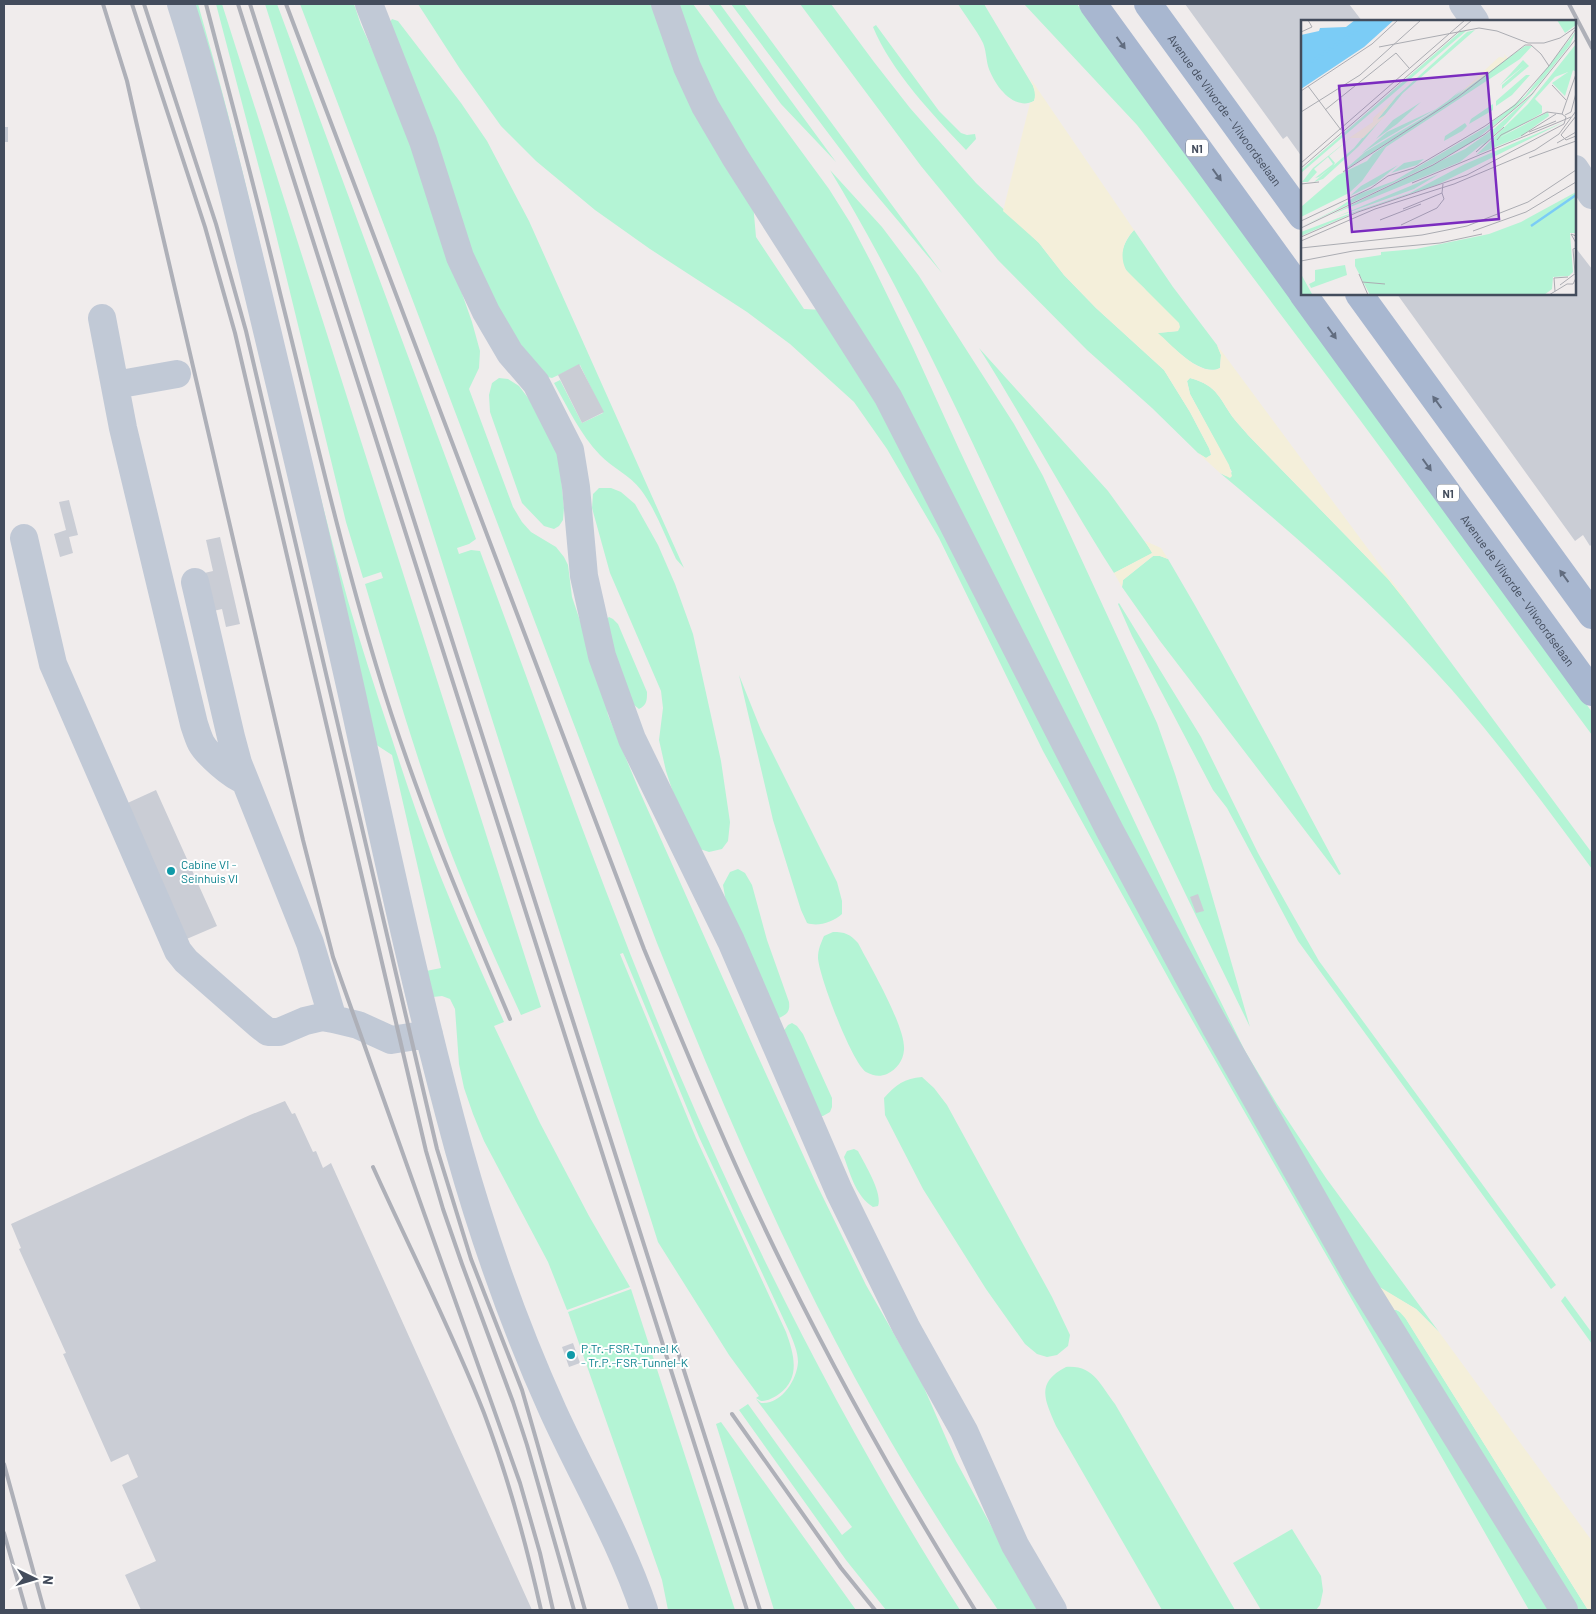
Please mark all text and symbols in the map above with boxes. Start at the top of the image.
inset map [1301,20,1576,295]
street label: Avenue de Vilvorde - Vilvoordselaan [1165,32,1285,188]
one-way arrow [1116,36,1126,50]
road number: N1 [1186,140,1208,156]
one-way arrow [1212,168,1222,182]
one-way arrow [1327,326,1337,340]
one-way arrow [1432,395,1442,409]
one-way arrow [1422,458,1432,472]
road number: N1 [1437,484,1459,502]
street label: Avenue de Vilvorde - Vilvoordselaan [1458,512,1578,669]
one-way arrow [1558,570,1569,583]
place label: Cabine VI - Seinhuis VI [181,857,238,885]
marker: Cabine VI - Seinhuis VI [165,865,177,877]
place label: P.Tr.-FSR-Tunnel K - Tr.P.-FSR-Tunnel-K [581,1341,689,1369]
marker: P.Tr.-FSR-Tunnel K - Tr.P.-FSR-Tunnel-K [565,1349,577,1361]
north arrow [10,1554,60,1604]
text: N [40,1575,57,1586]

